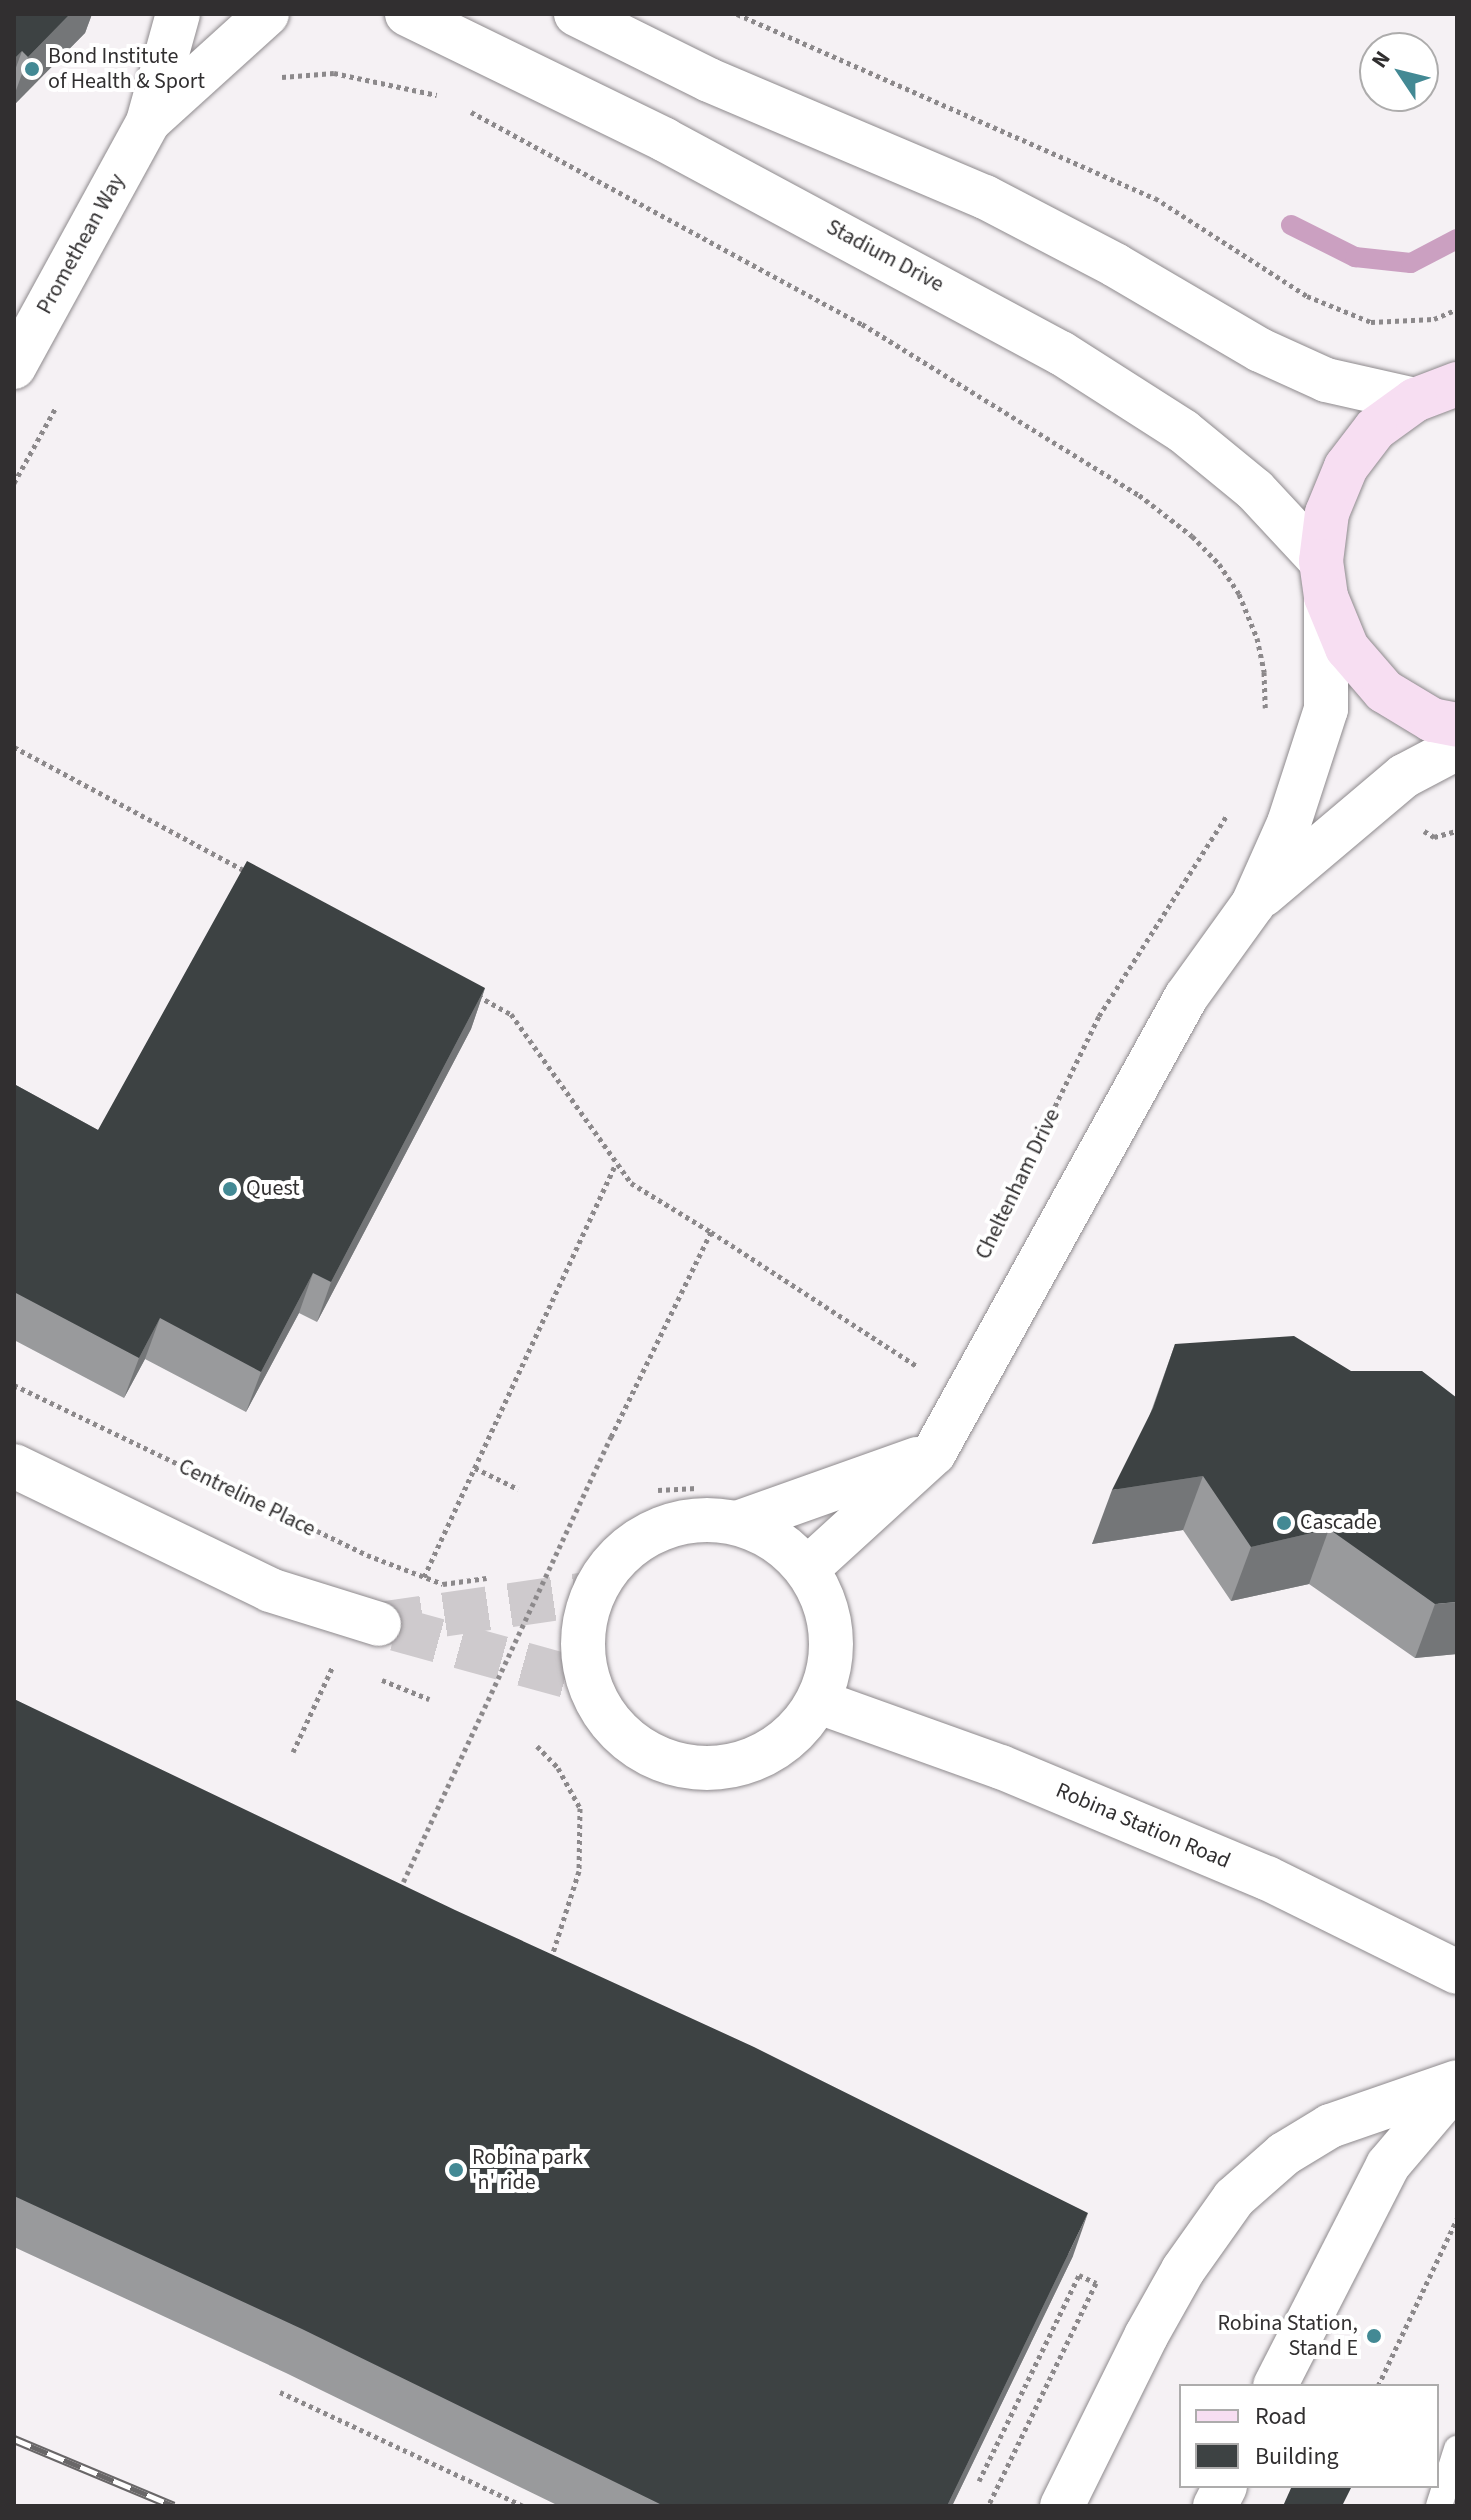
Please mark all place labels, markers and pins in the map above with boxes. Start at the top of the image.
place label: Bond Institute of Health & Sport [48,43,205,94]
marker: Bond Institute of Health & Sport [23,60,41,78]
place label: Quest [246,1176,300,1202]
marker: Quest [221,1180,239,1198]
place label: Cascade [1300,1510,1377,1536]
marker: Cascade [1275,1514,1293,1532]
place label: Robina park 'n' ride [472,2144,583,2196]
marker: Robina park 'n' ride [447,2161,465,2179]
place label: Robina Station, Stand E [1217,2310,1358,2362]
marker: Robina Station, Stand E [1365,2327,1383,2345]

